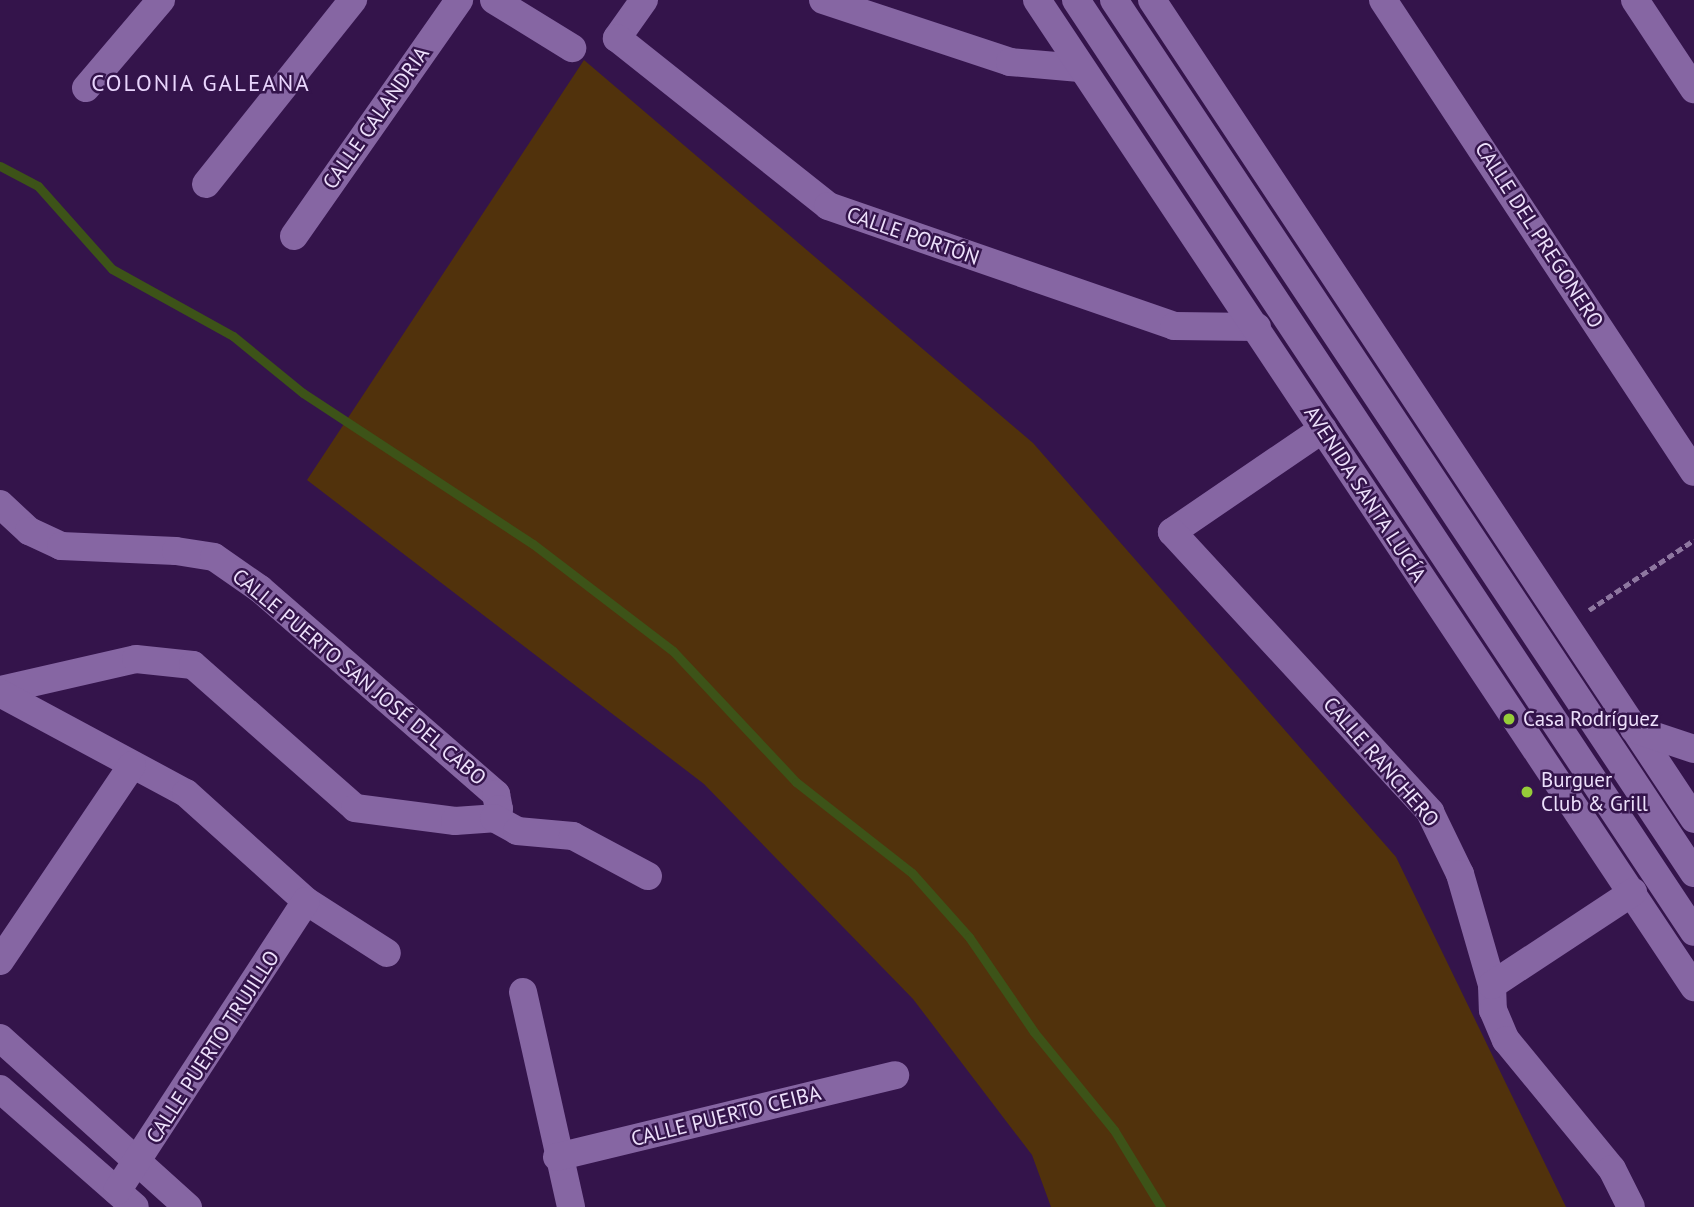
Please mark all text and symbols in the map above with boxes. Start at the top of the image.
street label: CALLE CALANDRIA [318,42,434,194]
district label: COLONIA GALEANA [93,69,309,97]
street label: CALLE DEL PREGONERO [1469,137,1609,333]
street label: CALLE PORTÓN [843,202,983,270]
street label: AVENIDA SANTA LUCÍA [1298,401,1432,587]
street label: CALLE PUERTO SAN JOSÉ DEL CABO [227,563,491,791]
street label: CALLE RANCHERO [1318,692,1444,832]
place label: Casa Rodríguez [1523,706,1659,732]
marker: Casa Rodríguez [1501,711,1517,727]
place label: Burguer Club & Grill [1541,767,1648,817]
marker: Burguer Club & Grill [1519,784,1535,800]
street label: CALLE PUERTO TRUJILLO [141,946,285,1148]
street label: CALLE PUERTO CEIBA [628,1080,824,1152]

